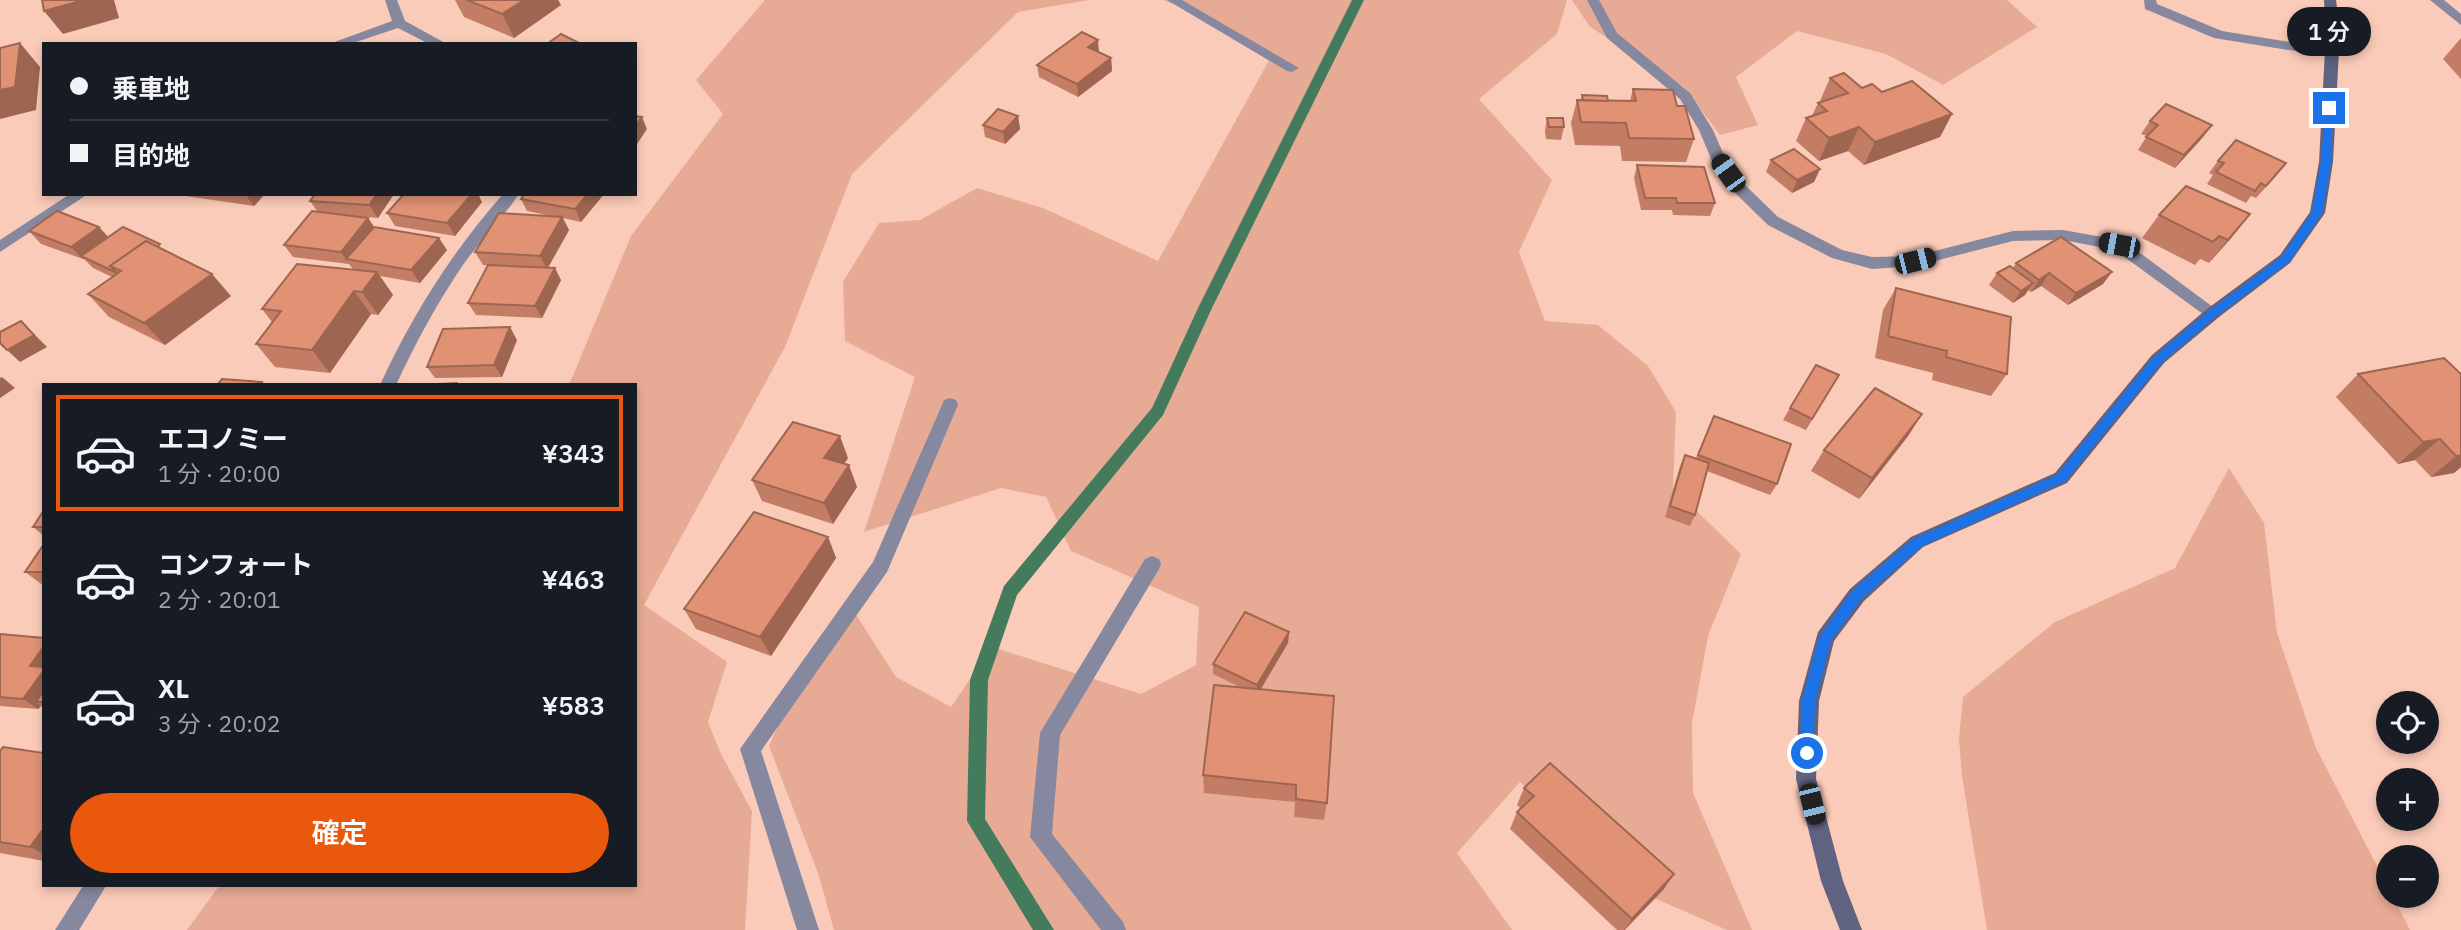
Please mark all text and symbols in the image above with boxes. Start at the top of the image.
callout: 1 分 [2287,7,2371,56]
text: 1 分 [2308,16,2350,46]
text: 乗車地 [112,71,190,105]
route end [2313,92,2345,124]
text: 目的地 [112,138,190,172]
car [1708,150,1749,196]
car [2097,231,2142,259]
car [1893,246,1938,276]
text: エコノミー [158,421,288,455]
icon: car [74,422,137,485]
text: ¥343 [542,436,605,470]
text: 1 分 · 20:00 [158,458,281,488]
text: コンフォート [158,547,313,581]
icon: car [74,548,137,611]
text: ¥463 [542,562,605,596]
text: 2 分 · 20:01 [158,584,281,614]
text: XL [158,671,189,705]
icon: car [74,674,137,737]
text: ¥583 [542,688,605,722]
map controls [2376,691,2439,908]
button: locate [2376,691,2439,754]
text: 3 分 · 20:02 [158,708,281,738]
route start [1791,737,1823,769]
button: + [2376,768,2439,831]
car [1797,781,1828,827]
button: 確定 [70,793,609,873]
button: − [2376,845,2439,908]

